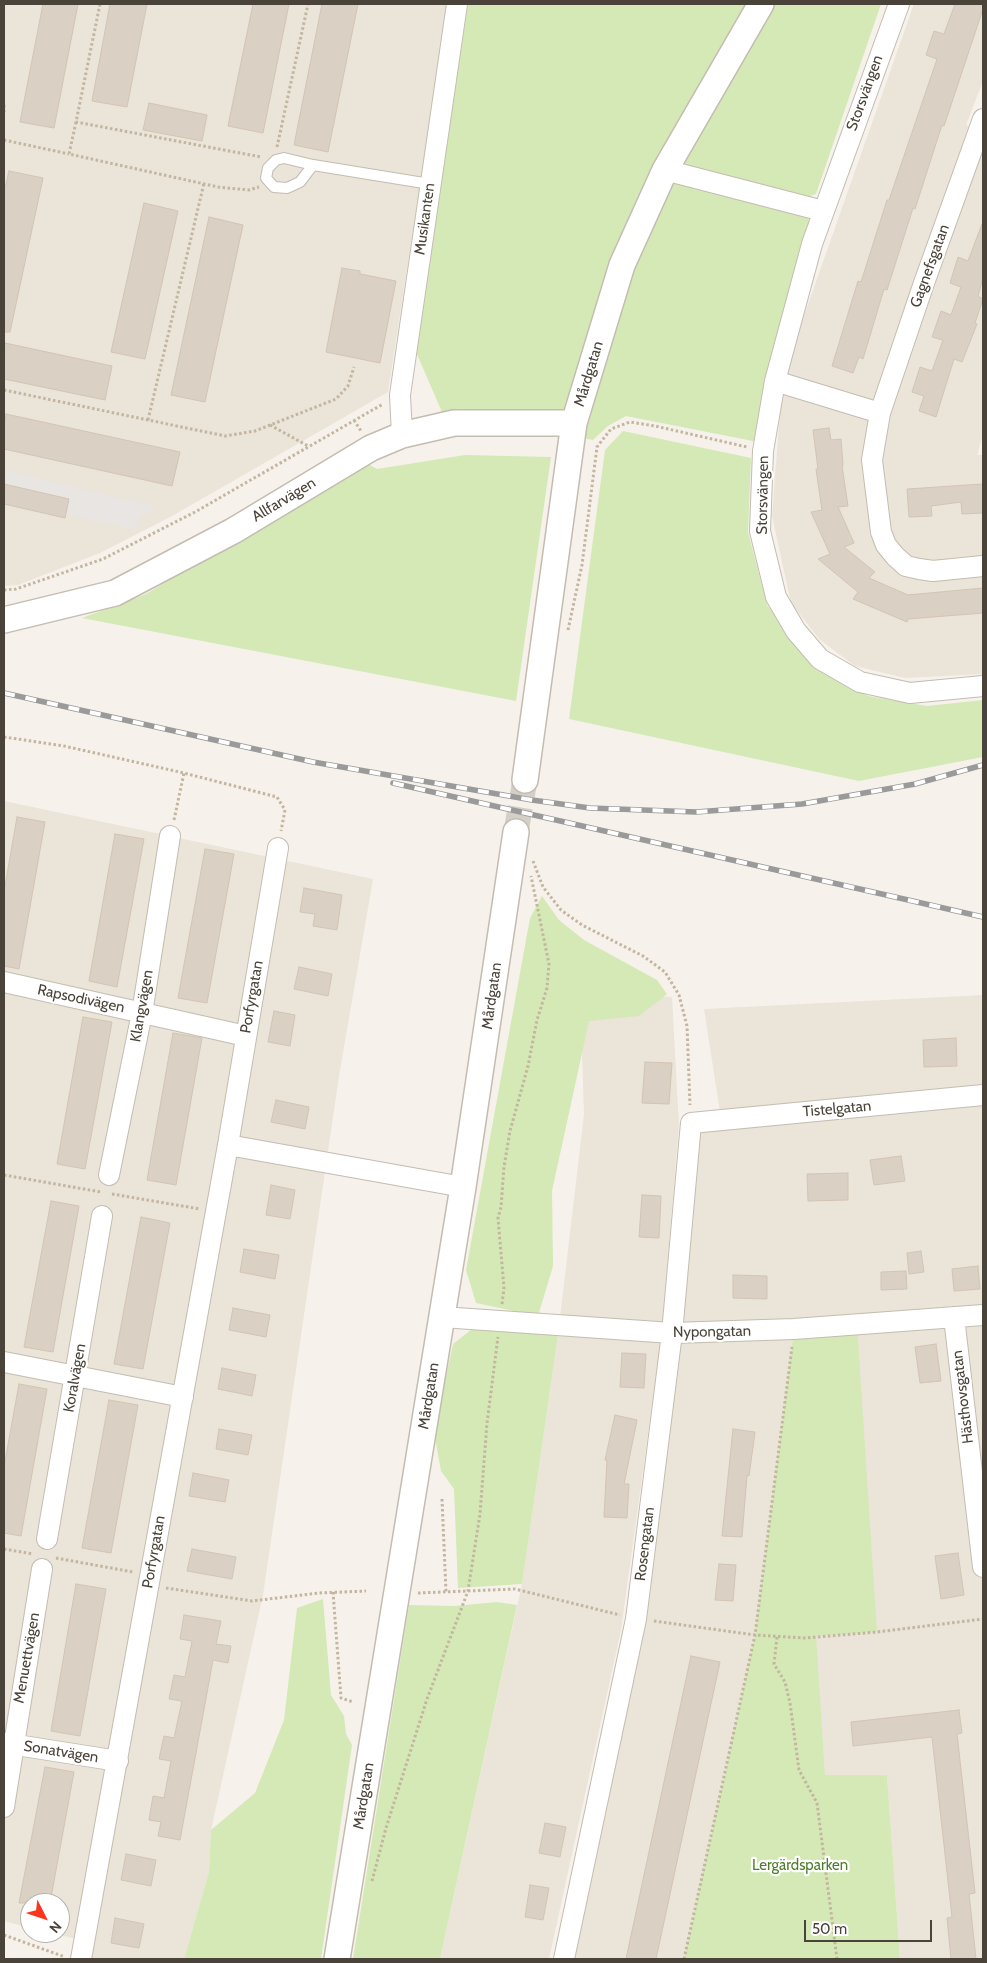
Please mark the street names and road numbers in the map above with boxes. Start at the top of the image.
street label: Storsvängen [843,53,887,133]
street label: Musikanten [411,182,439,256]
street label: Gagnefsgatan [907,222,953,310]
street label: Mårdgatan [571,339,607,409]
street label: Storsvängen [753,455,773,535]
street label: Allfarvägen [249,474,319,526]
street label: Porfyrgatan [237,959,267,1035]
street label: Mårdgatan [478,961,506,1031]
street label: Klangvägen [127,968,157,1044]
street label: Rapsodivägen [36,981,126,1017]
street label: Tistelgatan [802,1097,872,1121]
street label: Nypongatan [673,1322,751,1342]
street label: Koralvägen [60,1342,90,1414]
street label: Hästhovsgatan [948,1349,978,1445]
street label: Mårdgatan [415,1361,443,1431]
street label: Rosengatan [632,1506,658,1582]
street label: Porfyrgatan [139,1514,169,1590]
street label: Menuettvägen [10,1611,44,1705]
street label: Sonatvägen [22,1737,100,1767]
street label: Mårdgatan [350,1761,378,1831]

